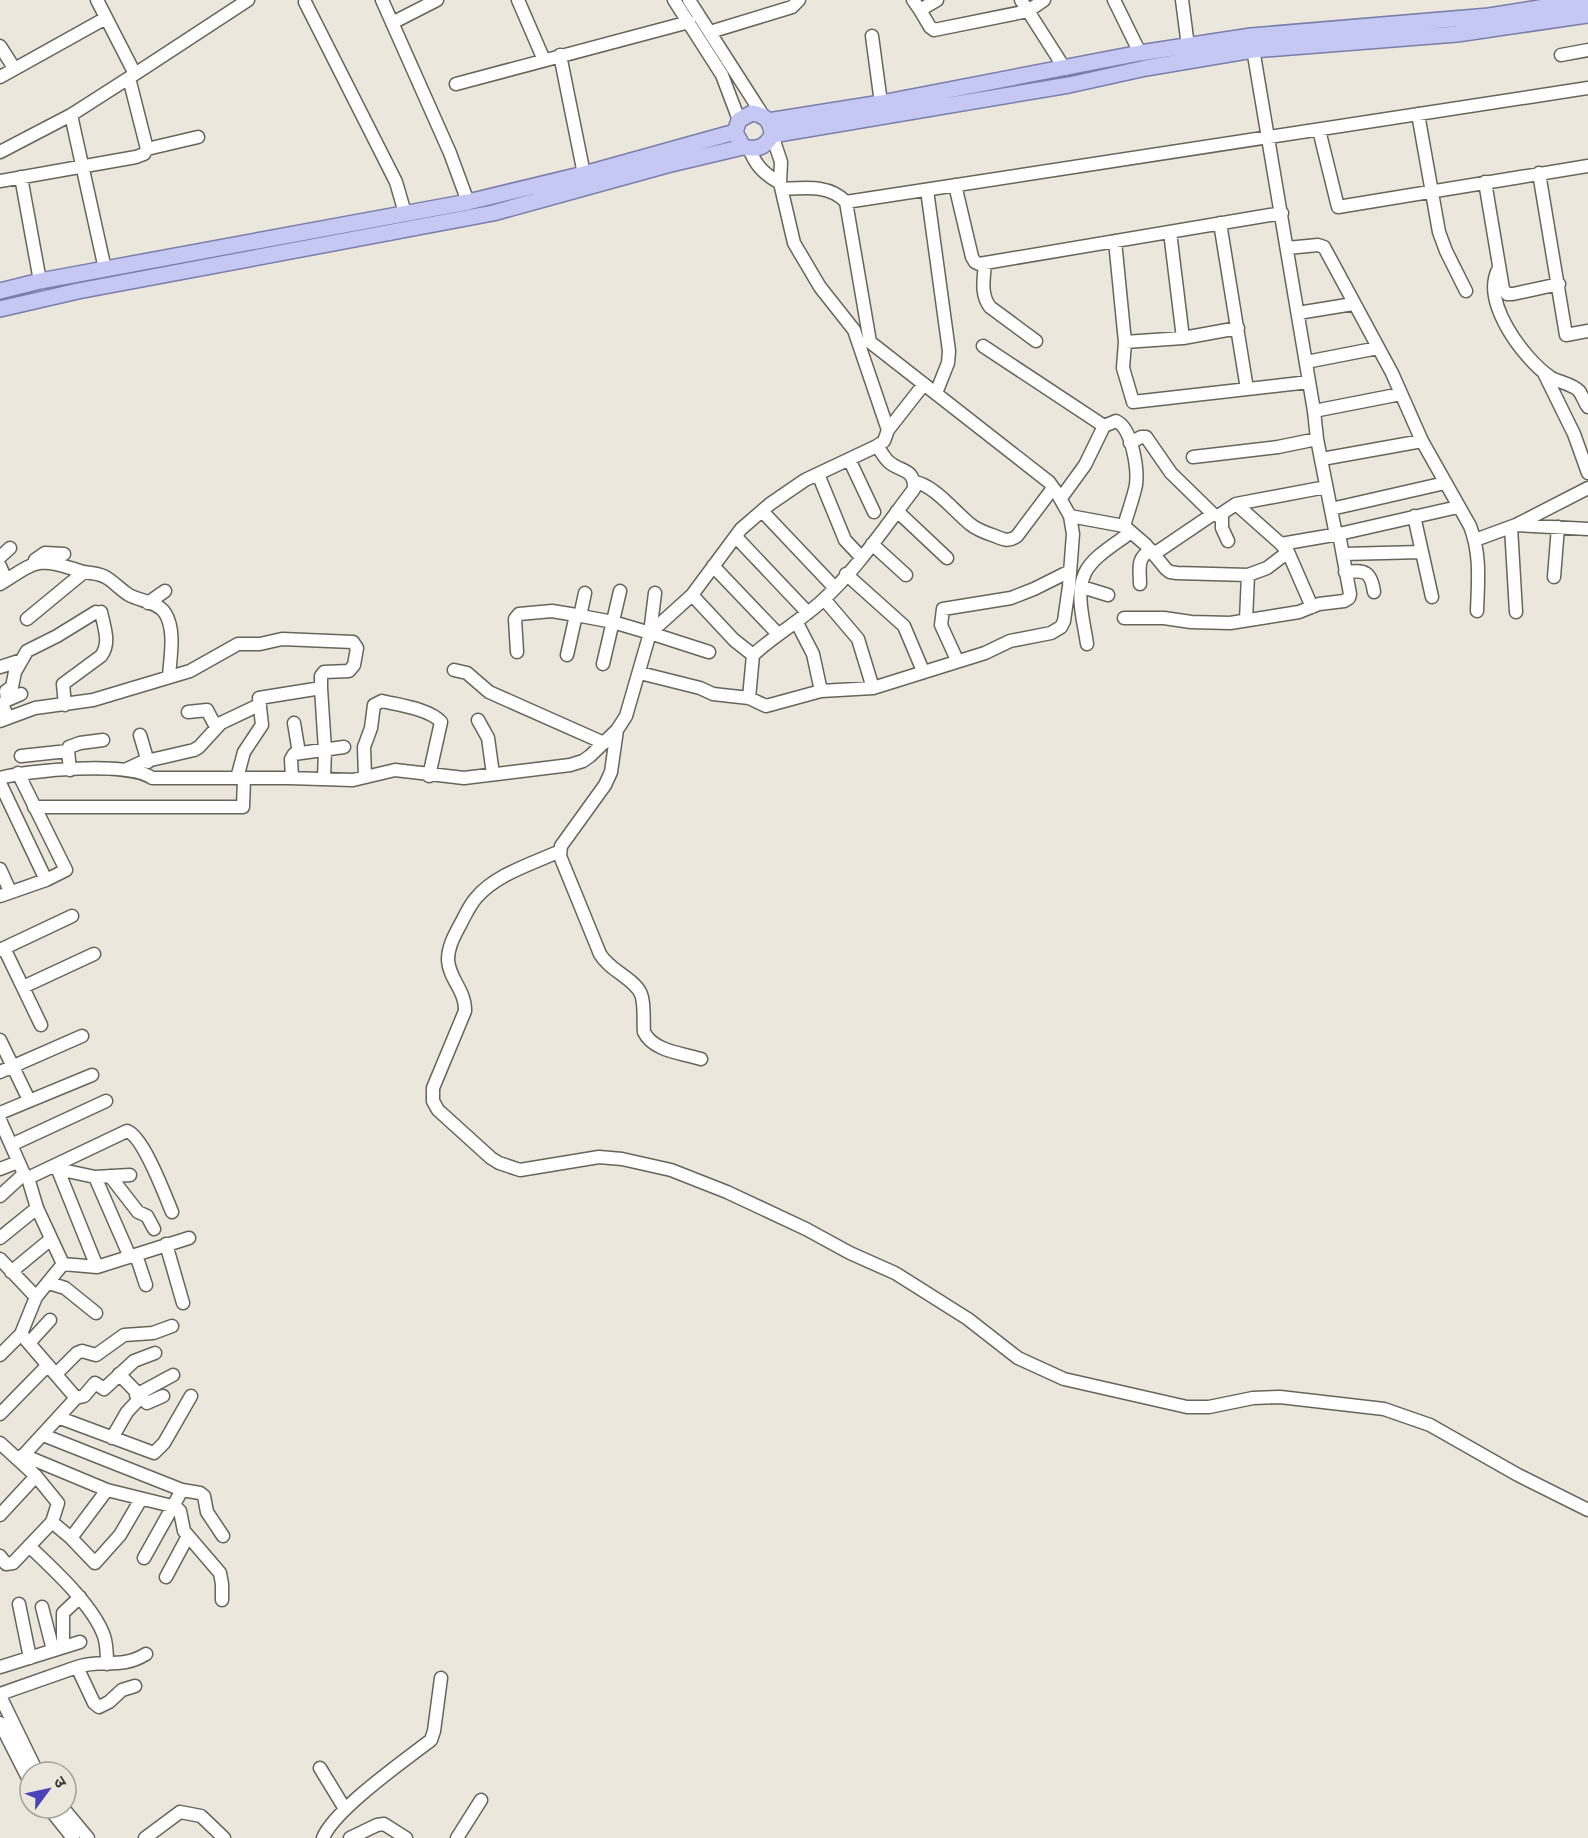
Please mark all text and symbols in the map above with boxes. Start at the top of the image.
north arrow [18,1760,78,1820]
text: उ [49,1772,73,1792]

